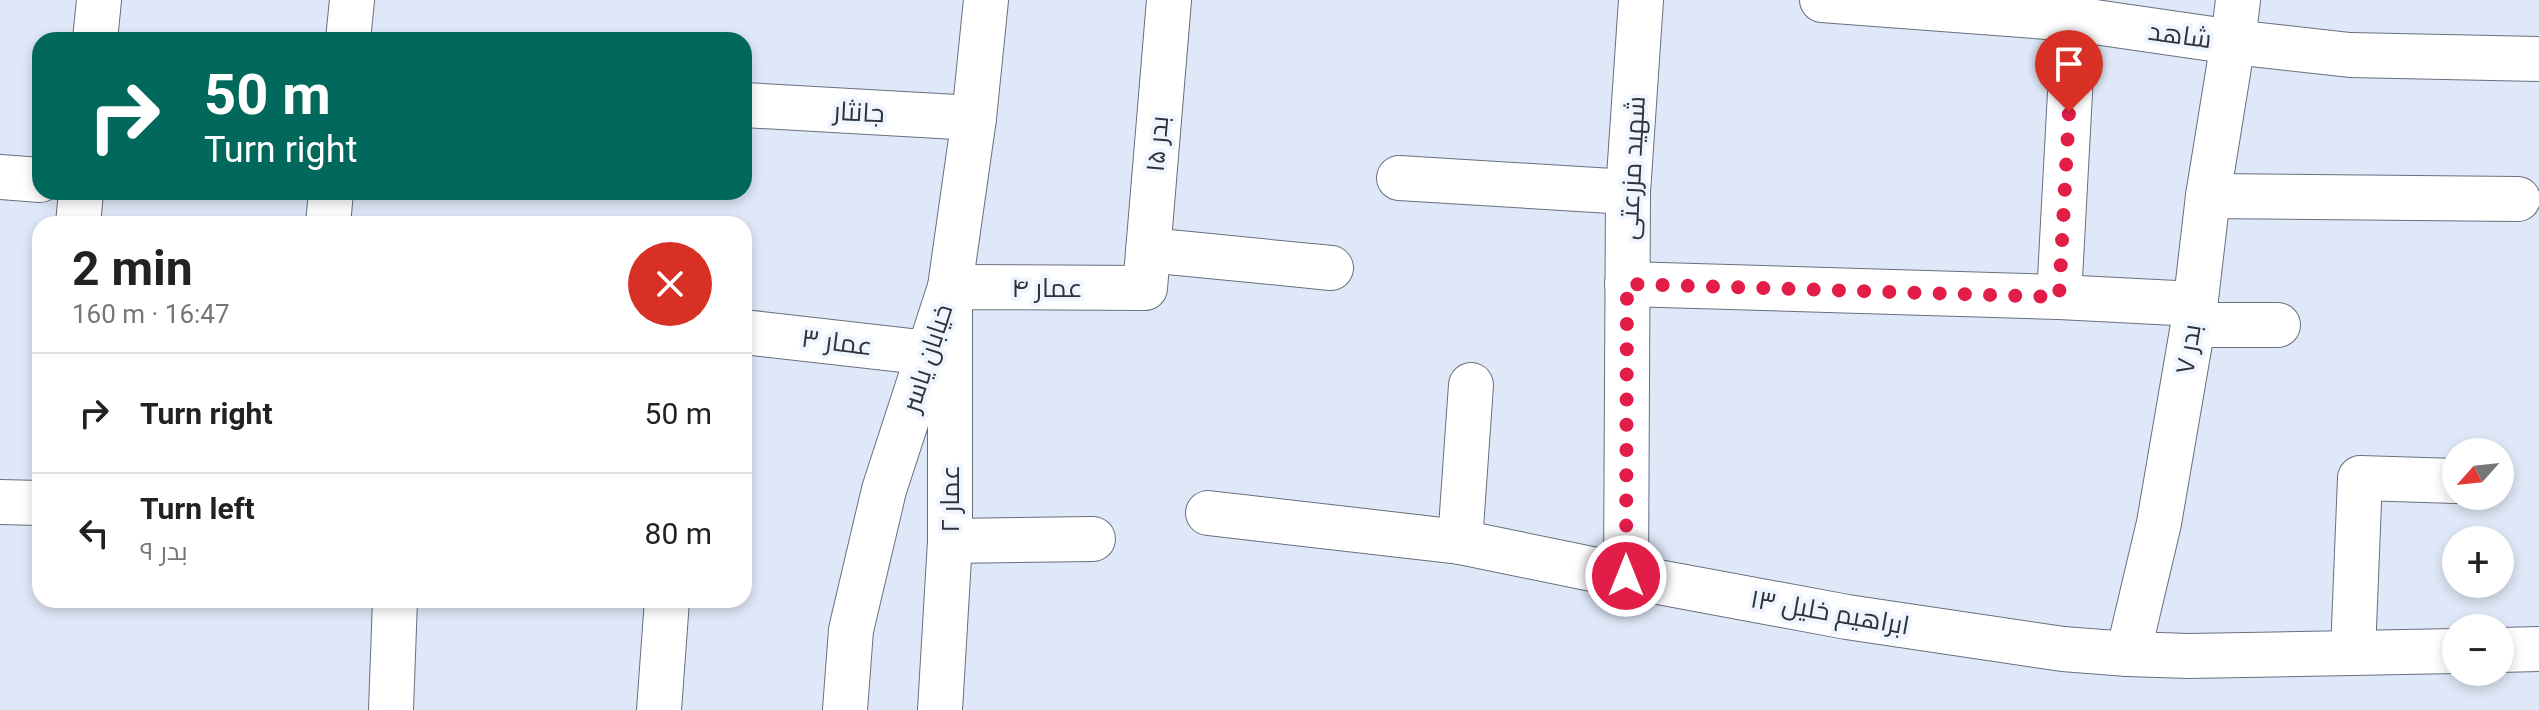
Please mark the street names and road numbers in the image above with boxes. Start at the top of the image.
street label: شاهد [2146,16,2214,54]
street label: شهید مزرعتی [1613,95,1652,241]
street label: جانثار [831,96,885,128]
street label: بدر ۱۵ [1140,115,1174,173]
street label: عمار ۴ [1011,273,1083,303]
street label: خیابان یاسر [895,300,959,418]
street label: بدر ۷ [2169,322,2207,376]
street label: عمار ۳ [800,323,874,361]
street label: عمار ۲ [935,465,965,533]
street label: ابراهیم خلیل ۱۳ [1748,583,1912,644]

